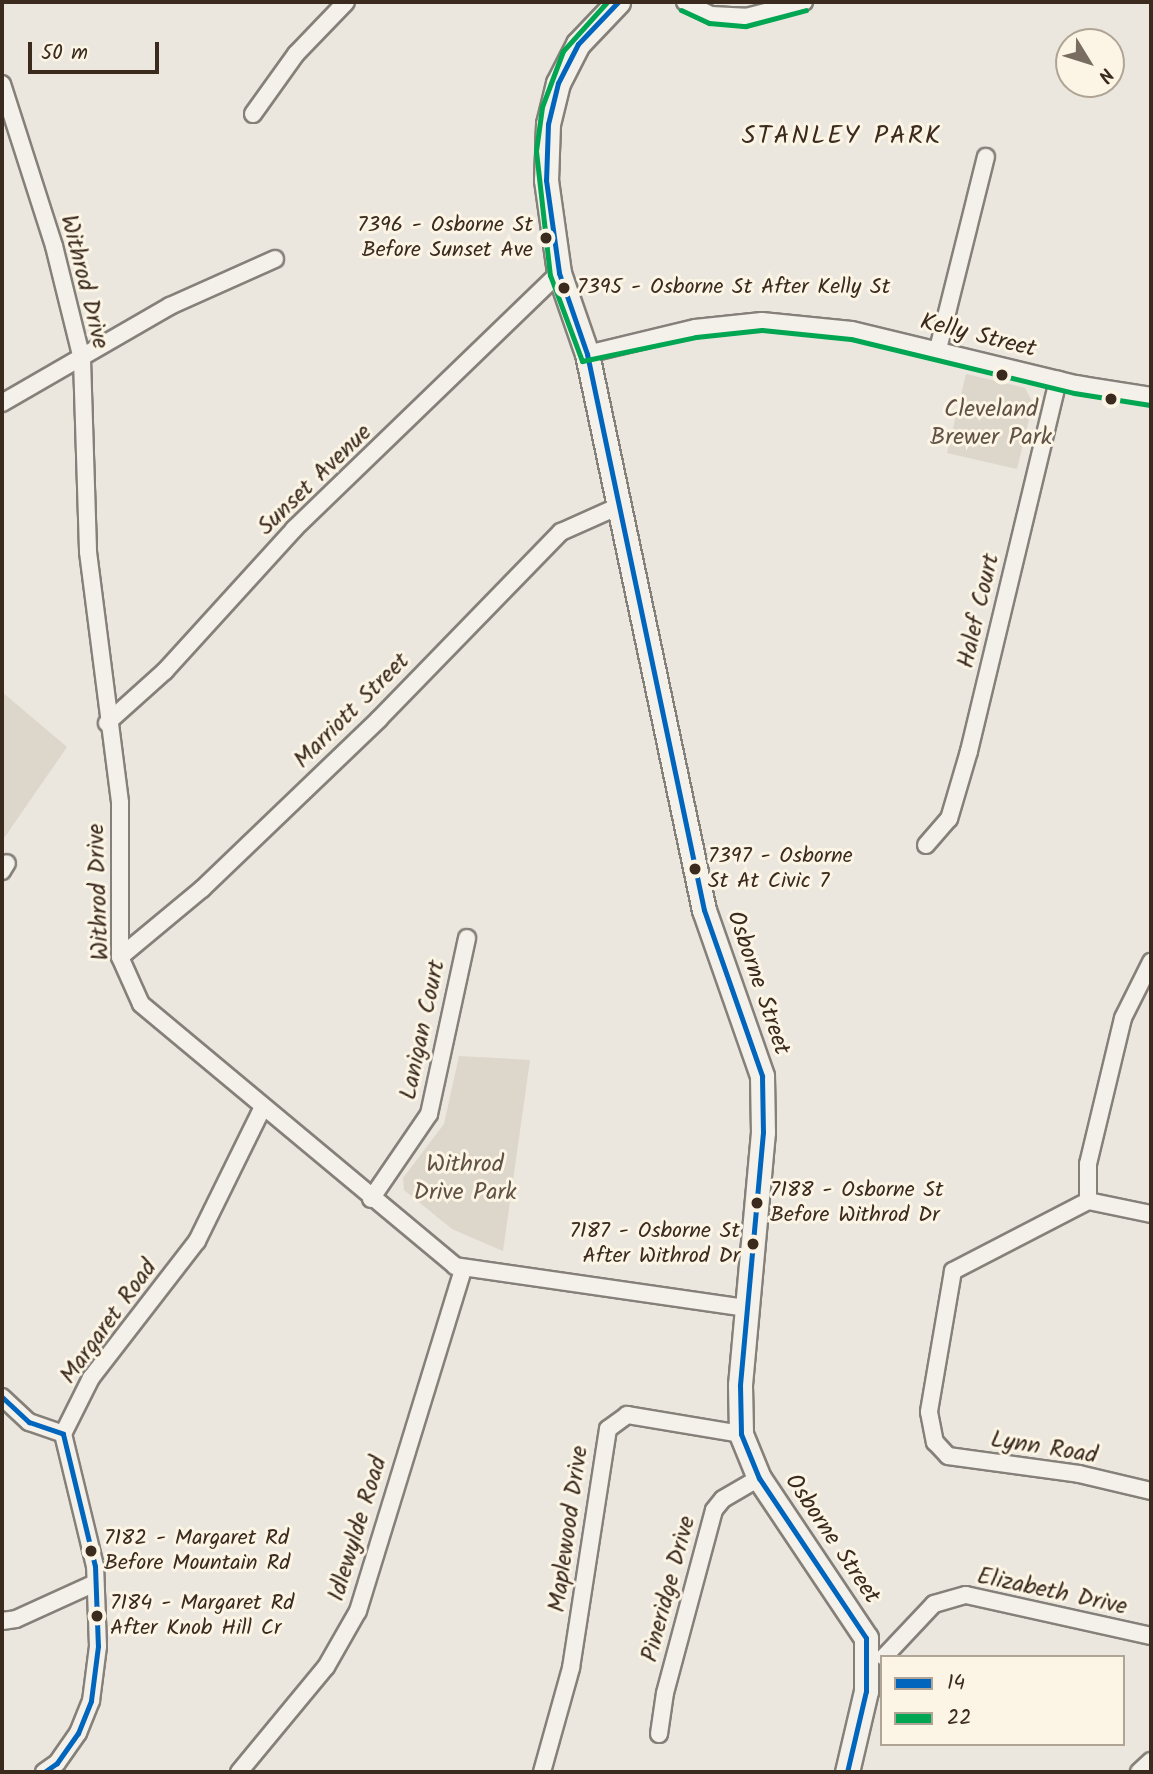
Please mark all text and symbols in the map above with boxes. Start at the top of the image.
scale bar [32,28,163,72]
north arrow [1055,28,1125,98]
text: 50 m [41,37,88,70]
text: N [1089,61,1120,89]
district label: STANLEY PARK [743,121,941,153]
street label: Withrod Drive [53,212,115,352]
place label: 7396 - Osborne St Before Sunset Ave [357,212,533,264]
marker: 7396 - Osborne St Before Sunset Ave [539,231,553,245]
place label: 7395 - Osborne St After Kelly St [577,275,890,301]
marker: 7395 - Osborne St After Kelly St [557,281,571,295]
street label: Kelly Street [917,308,1039,364]
unlabelled marker [995,368,1009,382]
unlabelled marker [1104,392,1118,406]
park label: Cleveland Brewer Park [930,396,1052,452]
street label: Sunset Avenue [252,418,378,542]
street label: Halef Court [952,551,1006,671]
street label: Marriott Street [288,647,416,775]
street label: Withrod Drive [82,823,116,961]
place label: 7397 - Osborne St At Civic 7 [708,843,853,894]
marker: 7397 - Osborne St At Civic 7 [688,862,702,876]
street label: Osborne Street [720,907,796,1059]
street label: Lanigan Court [394,958,452,1102]
park label: Withrod Drive Park [413,1151,517,1207]
place label: 7188 - Osborne St Before Withrod Dr [770,1177,944,1228]
marker: 7188 - Osborne St Before Withrod Dr [750,1196,764,1210]
place label: 7187 - Osborne St After Withrod Dr [570,1218,740,1270]
marker: 7187 - Osborne St After Withrod Dr [746,1237,760,1251]
street label: Margaret Road [54,1254,164,1390]
street label: Lynn Road [989,1425,1099,1471]
street label: Maplewood Drive [543,1444,595,1614]
street label: Idlewylde Road [322,1453,394,1605]
street label: Osborne Street [778,1469,886,1609]
street label: Pineridge Drive [636,1513,702,1665]
place label: 7182 - Margaret Rd Before Mountain Rd [104,1525,290,1576]
marker: 7182 - Margaret Rd Before Mountain Rd [84,1544,98,1558]
street label: Elizabeth Drive [974,1562,1130,1622]
place label: 7184 - Margaret Rd After Knob Hill Cr [110,1590,294,1642]
marker: 7184 - Margaret Rd After Knob Hill Cr [90,1609,104,1623]
legend [880,1655,1125,1746]
text: 14 [947,1667,965,1700]
text: 22 [947,1702,971,1735]

